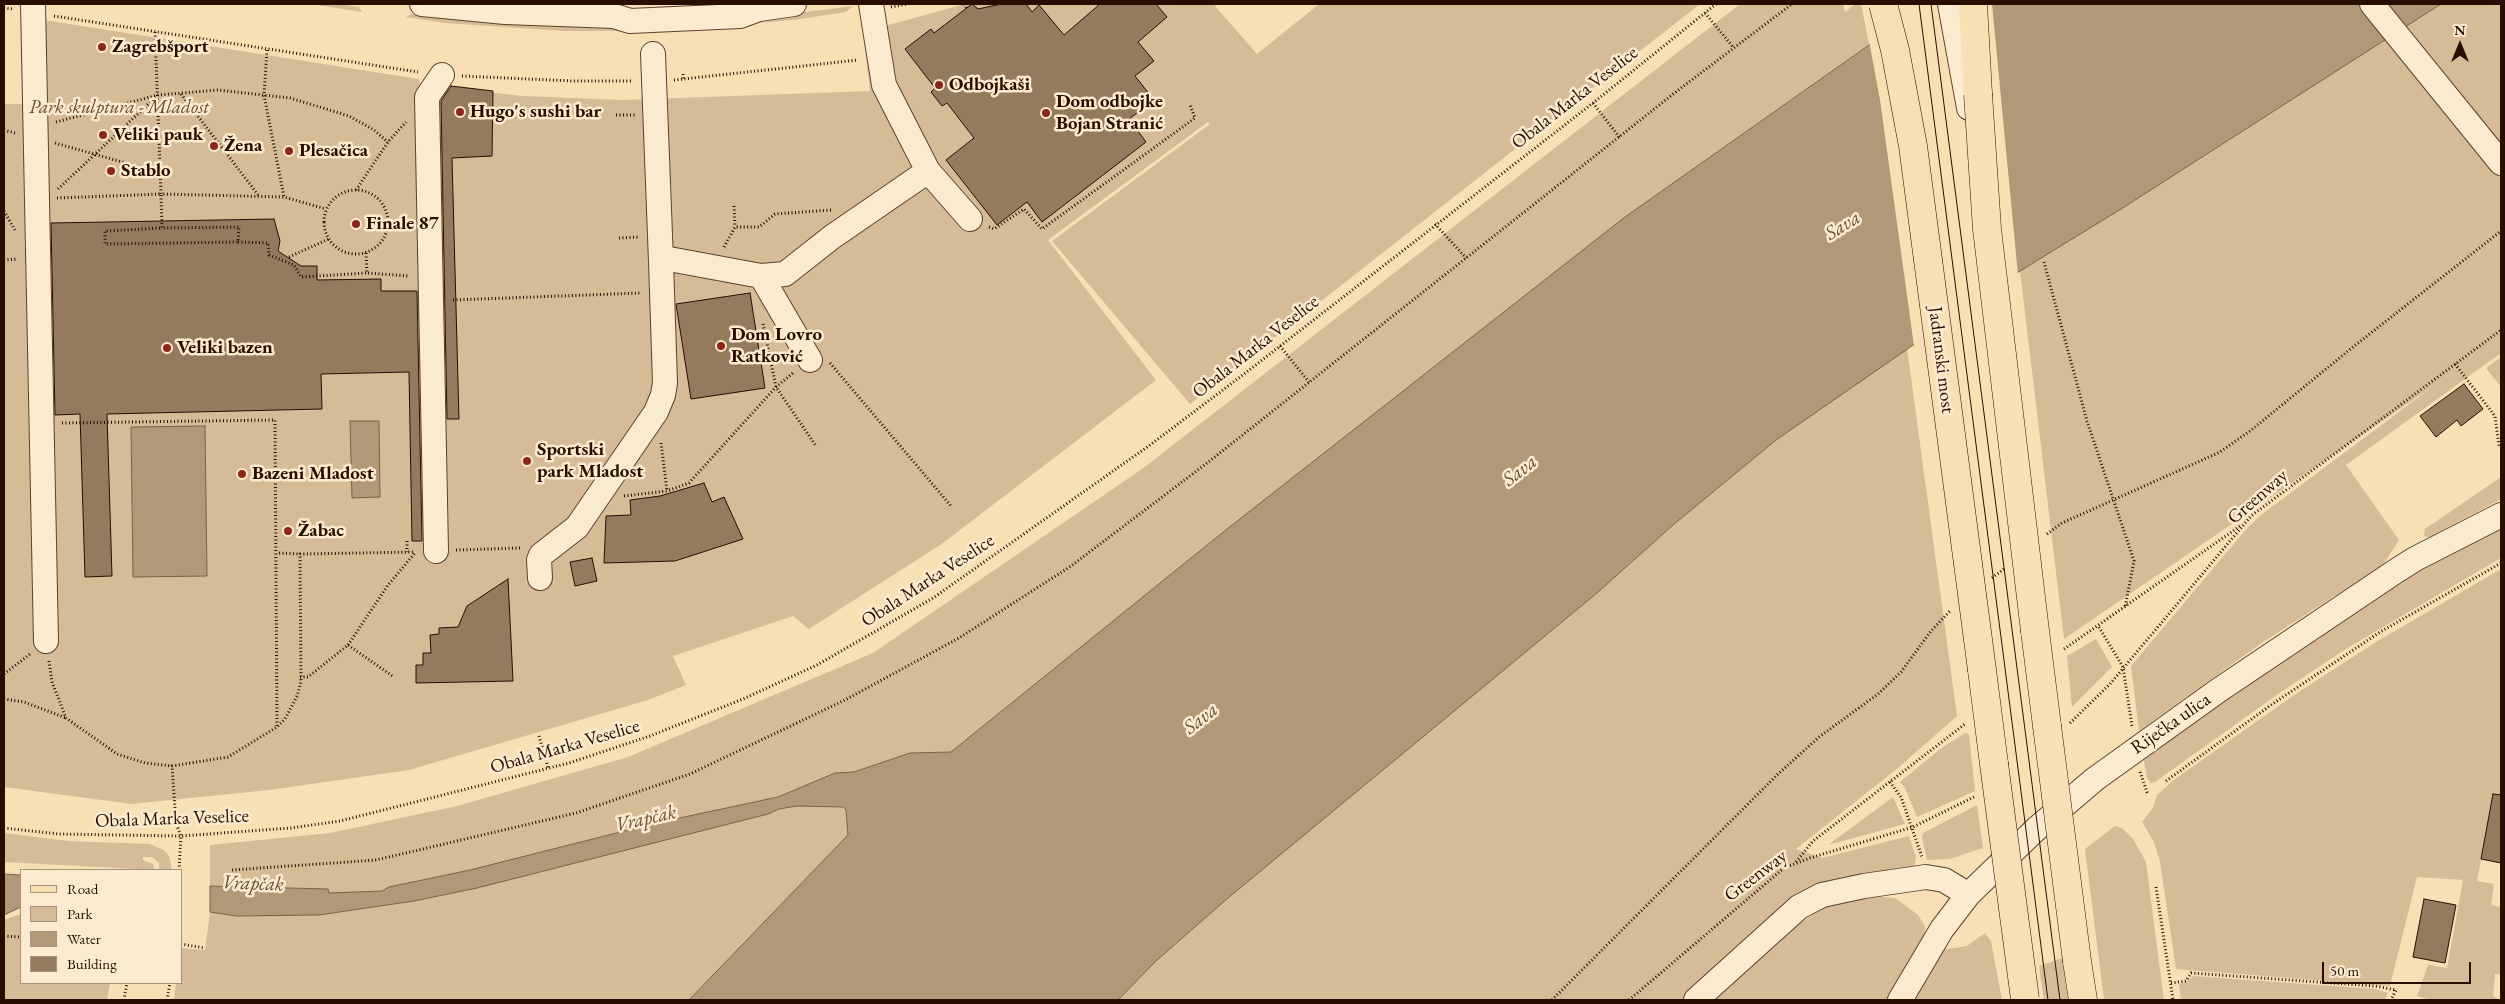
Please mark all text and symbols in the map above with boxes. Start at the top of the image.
north arrow [2435,20,2485,70]
text: N [2454,21,2466,39]
place label: Zagrebšport [112,36,209,58]
marker: Zagrebšport [96,41,108,53]
street label: Obala Marka Veselice [1507,42,1643,154]
place label: Odbojkaši [949,74,1030,96]
marker: Odbojkaši [933,79,945,91]
place label: Dom odbojke Bojan Stranić [1056,91,1163,135]
park label: Park skulptura - Mladost [29,97,209,119]
place label: Hugo's sushi bar [470,101,601,123]
marker: Hugo's sushi bar [454,106,466,118]
marker: Dom odbojke Bojan Stranić [1040,107,1052,119]
place label: Veliki pauk [113,124,203,146]
marker: Veliki pauk [97,129,109,141]
place label: Žena [224,135,262,157]
marker: Žena [208,140,220,152]
place label: Plesačica [299,140,368,162]
marker: Plesačica [283,145,295,157]
place label: Stablo [121,160,171,182]
marker: Stablo [105,165,117,177]
water label: Sava [1821,206,1865,246]
place label: Finale 87 [366,213,439,235]
marker: Finale 87 [350,218,362,230]
street label: Obala Marka Veselice [1188,291,1324,403]
street label: Jadranski most [1923,305,1959,415]
place label: Dom Lovro Ratković [731,324,822,368]
place label: Veliki bazen [177,337,273,359]
marker: Dom Lovro Ratković [715,340,727,352]
marker: Veliki bazen [161,342,173,354]
place label: Sportski park Mladost [537,439,643,483]
water label: Sava [1498,450,1542,492]
marker: Sportski park Mladost [521,455,533,467]
place label: Bazeni Mladost [252,463,374,485]
street label: Greenway [2223,465,2293,529]
marker: Bazeni Mladost [236,468,248,480]
place label: Žabac [298,520,344,542]
marker: Žabac [282,525,294,537]
street label: Obala Marka Veselice [857,529,999,633]
street label: Riječka ulica [2127,688,2215,760]
water label: Sava [1179,698,1223,740]
street label: Obala Marka Veselice [488,715,642,779]
water label: Vrapčak [613,800,679,838]
street label: Obala Marka Veselice [95,805,249,833]
street label: Greenway [1720,845,1792,907]
legend [20,869,182,984]
water label: Vrapčak [222,871,284,897]
text: Road [67,879,98,898]
text: Park [67,904,93,923]
text: Water [67,929,101,948]
scale bar [2325,952,2474,984]
text: Building [67,954,117,973]
text: 50 m [2330,961,2359,980]

